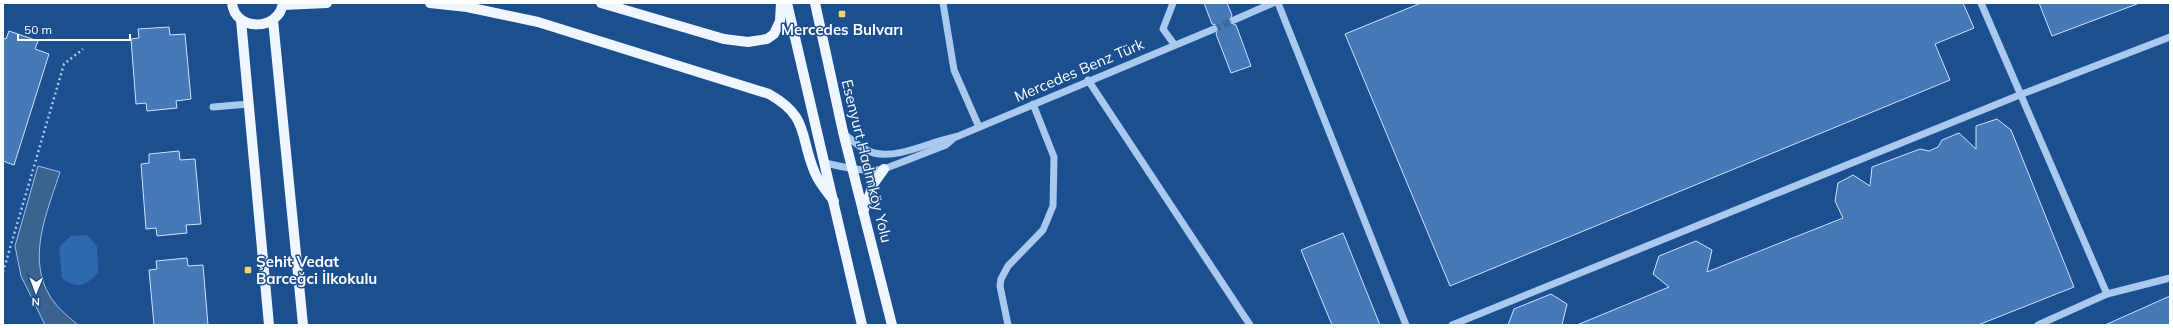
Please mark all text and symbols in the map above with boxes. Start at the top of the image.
marker: Mercedes Bulvarı [837,9,847,19]
scale bar [18,16,130,42]
place label: Mercedes Bulvarı [781,20,903,39]
text: 50 m [24,22,52,37]
street label: Mercedes Benz Türk [1011,34,1147,106]
street label: Esenyurt Hadımköy Yolu [838,77,896,245]
place label: Şehit Vedat Barceğci İlkokulu [256,252,377,288]
marker: Şehit Vedat Barceğci İlkokulu [243,265,253,275]
north arrow [16,272,56,312]
text: N [32,295,40,309]

